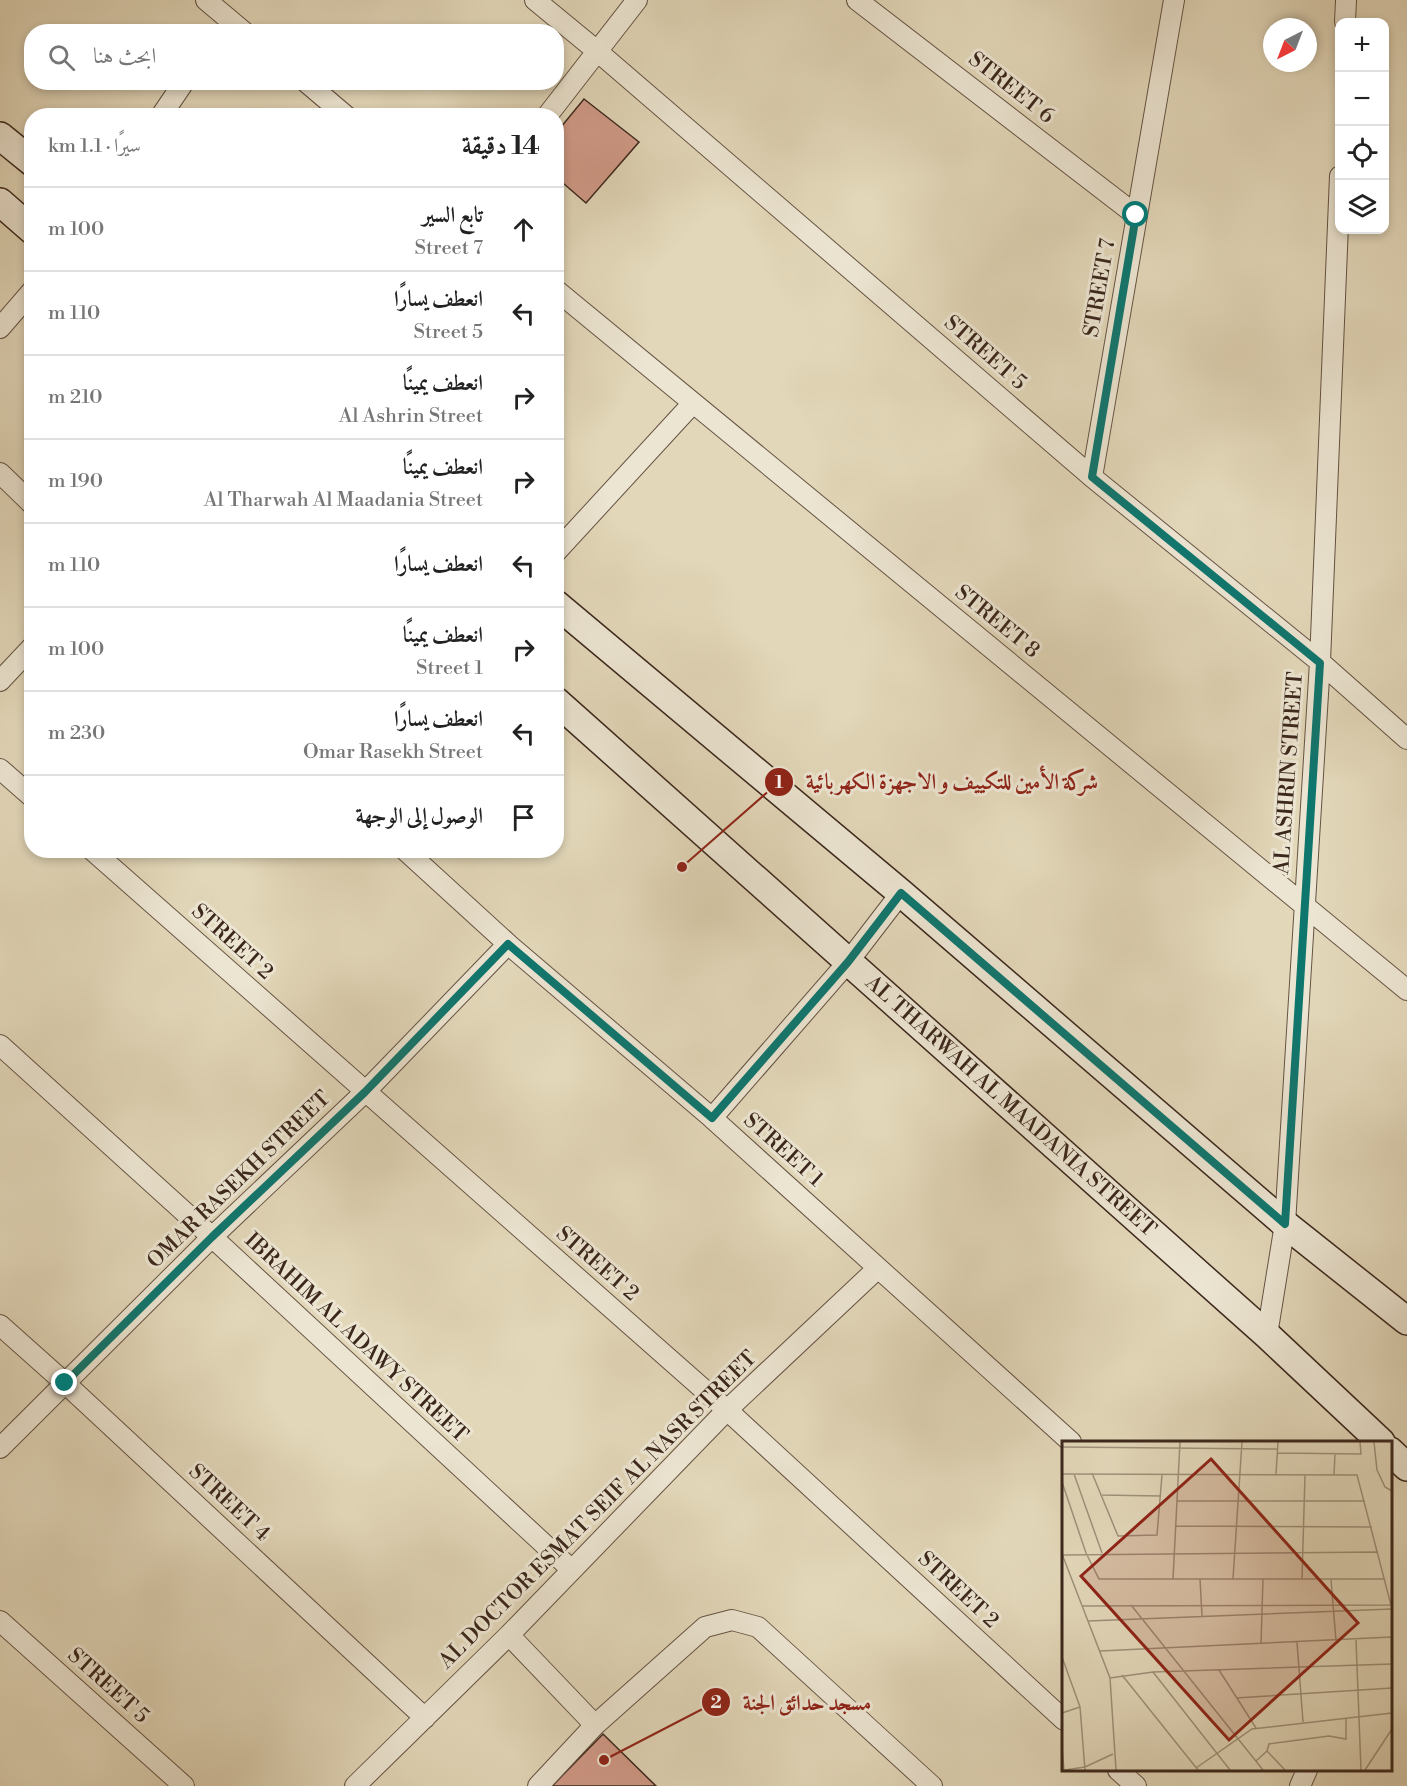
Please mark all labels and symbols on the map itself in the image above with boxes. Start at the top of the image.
north arrow [1263,18,1317,72]
street label: STREET 6 [963,46,1059,130]
route start [1122,201,1148,227]
street label: STREET 7 [1079,236,1122,339]
street label: STREET 5 [939,310,1031,396]
street label: STREET 8 [949,580,1045,664]
street label: AL ASHRIN STREET [1269,671,1309,876]
callout: شركة الأمين للتكييف و الاجهزة الكهربائية [764,762,1110,802]
text: شركة الأمين للتكييف و الاجهزة الكهربائية [806,765,1098,796]
text: 1 [775,771,784,794]
street label: STREET 2 [186,899,278,985]
street label: AL THARWAH AL MAADANIA STREET [859,969,1161,1243]
street label: OMAR RASEKH STREET [142,1086,336,1274]
street label: STREET 1 [738,1108,828,1192]
street label: STREET 2 [550,1221,644,1307]
street label: IBRAHIM AL ADAWY STREET [239,1228,473,1448]
street label: AL DOCTOR ESMAT SEIF AL NASR STREET [433,1345,763,1675]
route end [51,1369,77,1395]
inset map [1062,1441,1392,1771]
street label: STREET 4 [183,1459,275,1547]
street label: STREET 2 [912,1546,1004,1634]
street label: STREET 5 [62,1643,154,1729]
callout: مسجد حدائق الجنة [701,1682,883,1722]
text: مسجد حدائق الجنة [743,1690,871,1717]
text: 2 [710,1691,722,1714]

